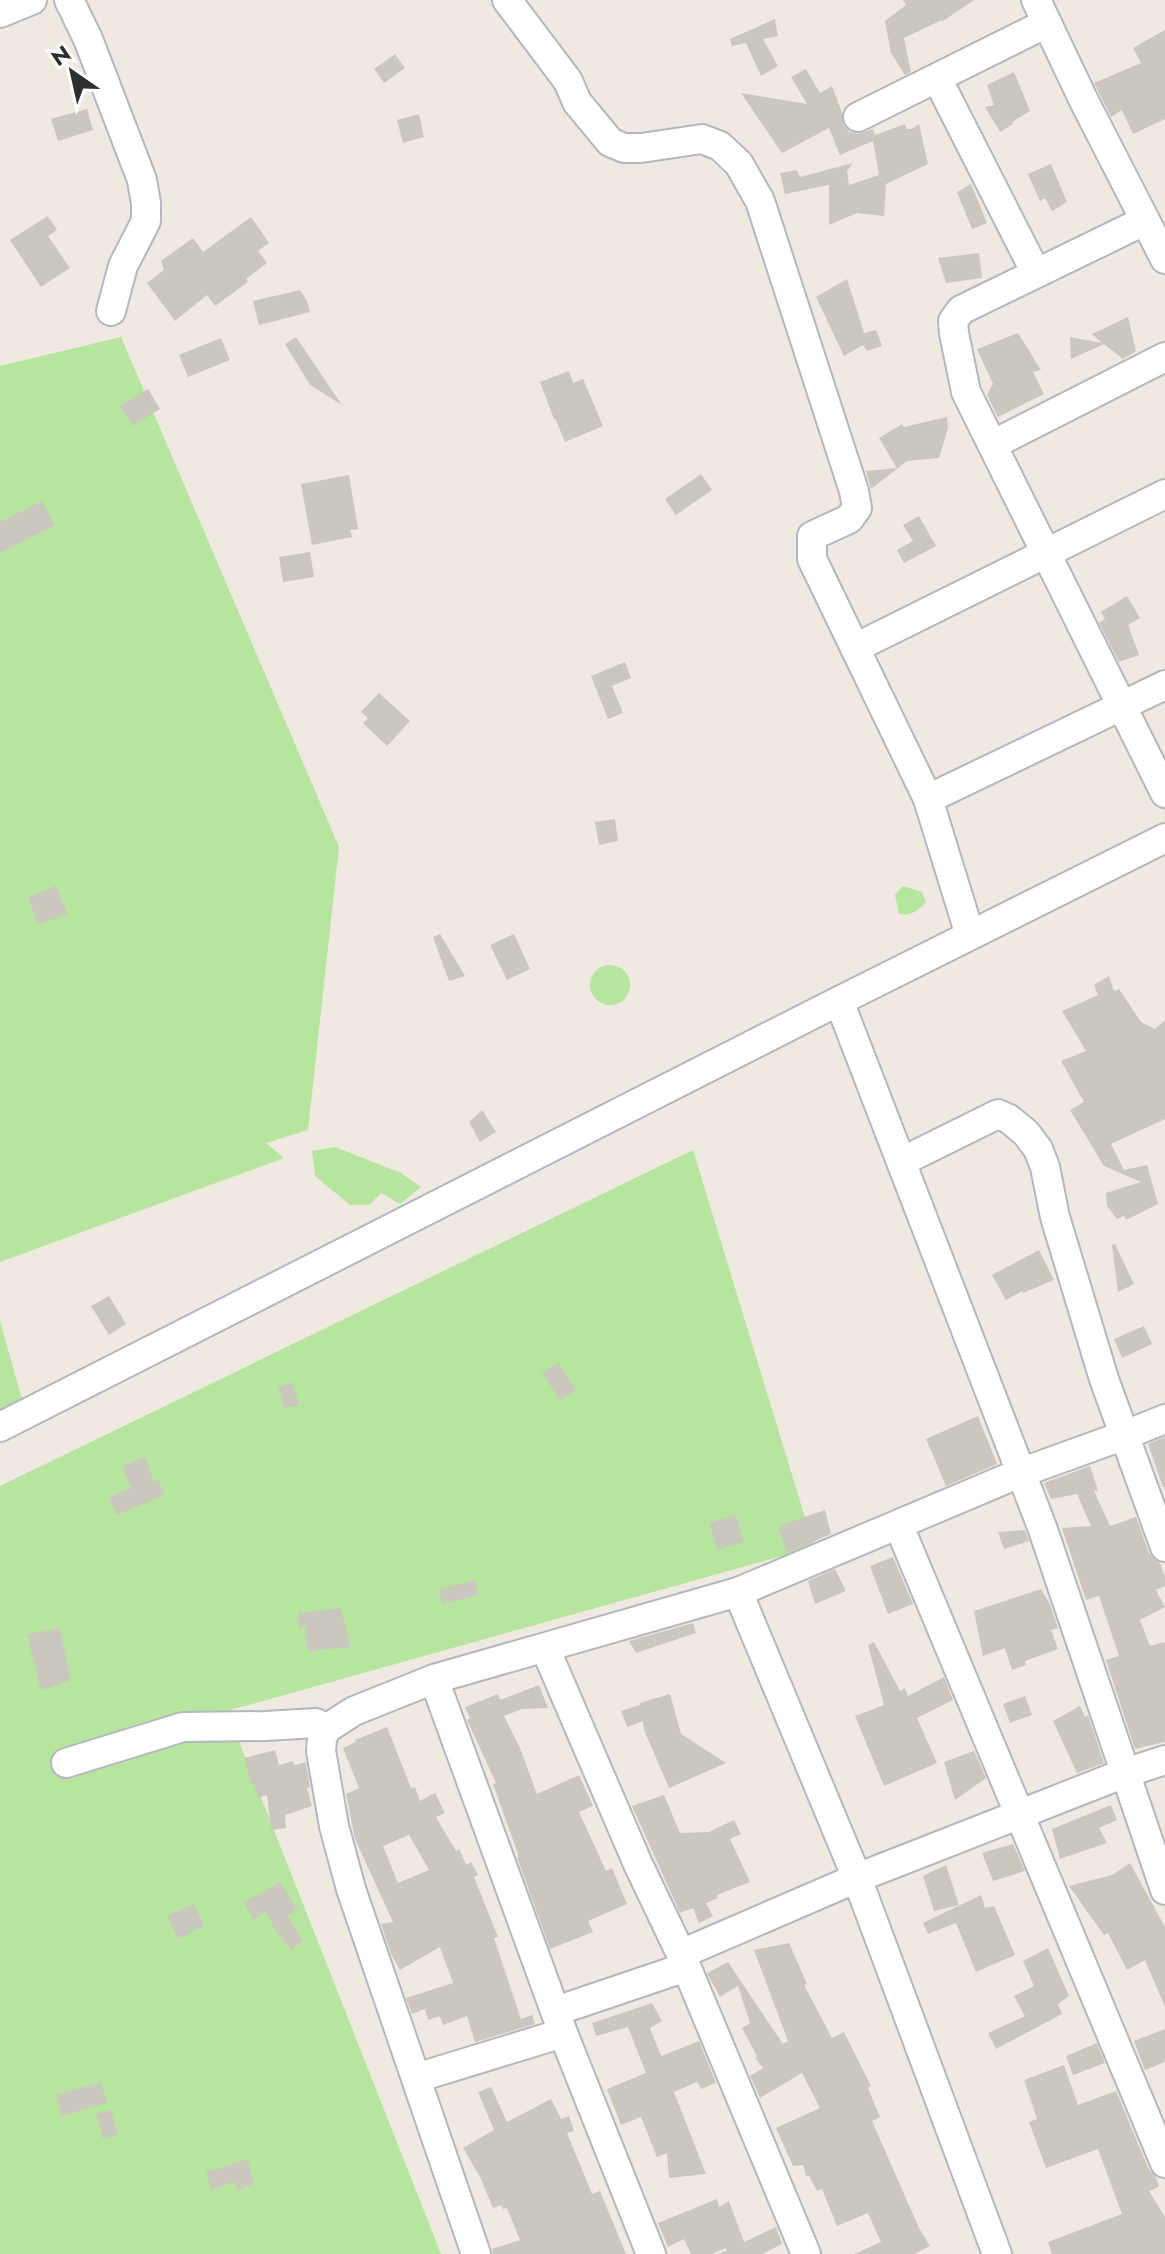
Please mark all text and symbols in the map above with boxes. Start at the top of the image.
north arrow [32,32,112,112]
text: N [45,37,77,74]

